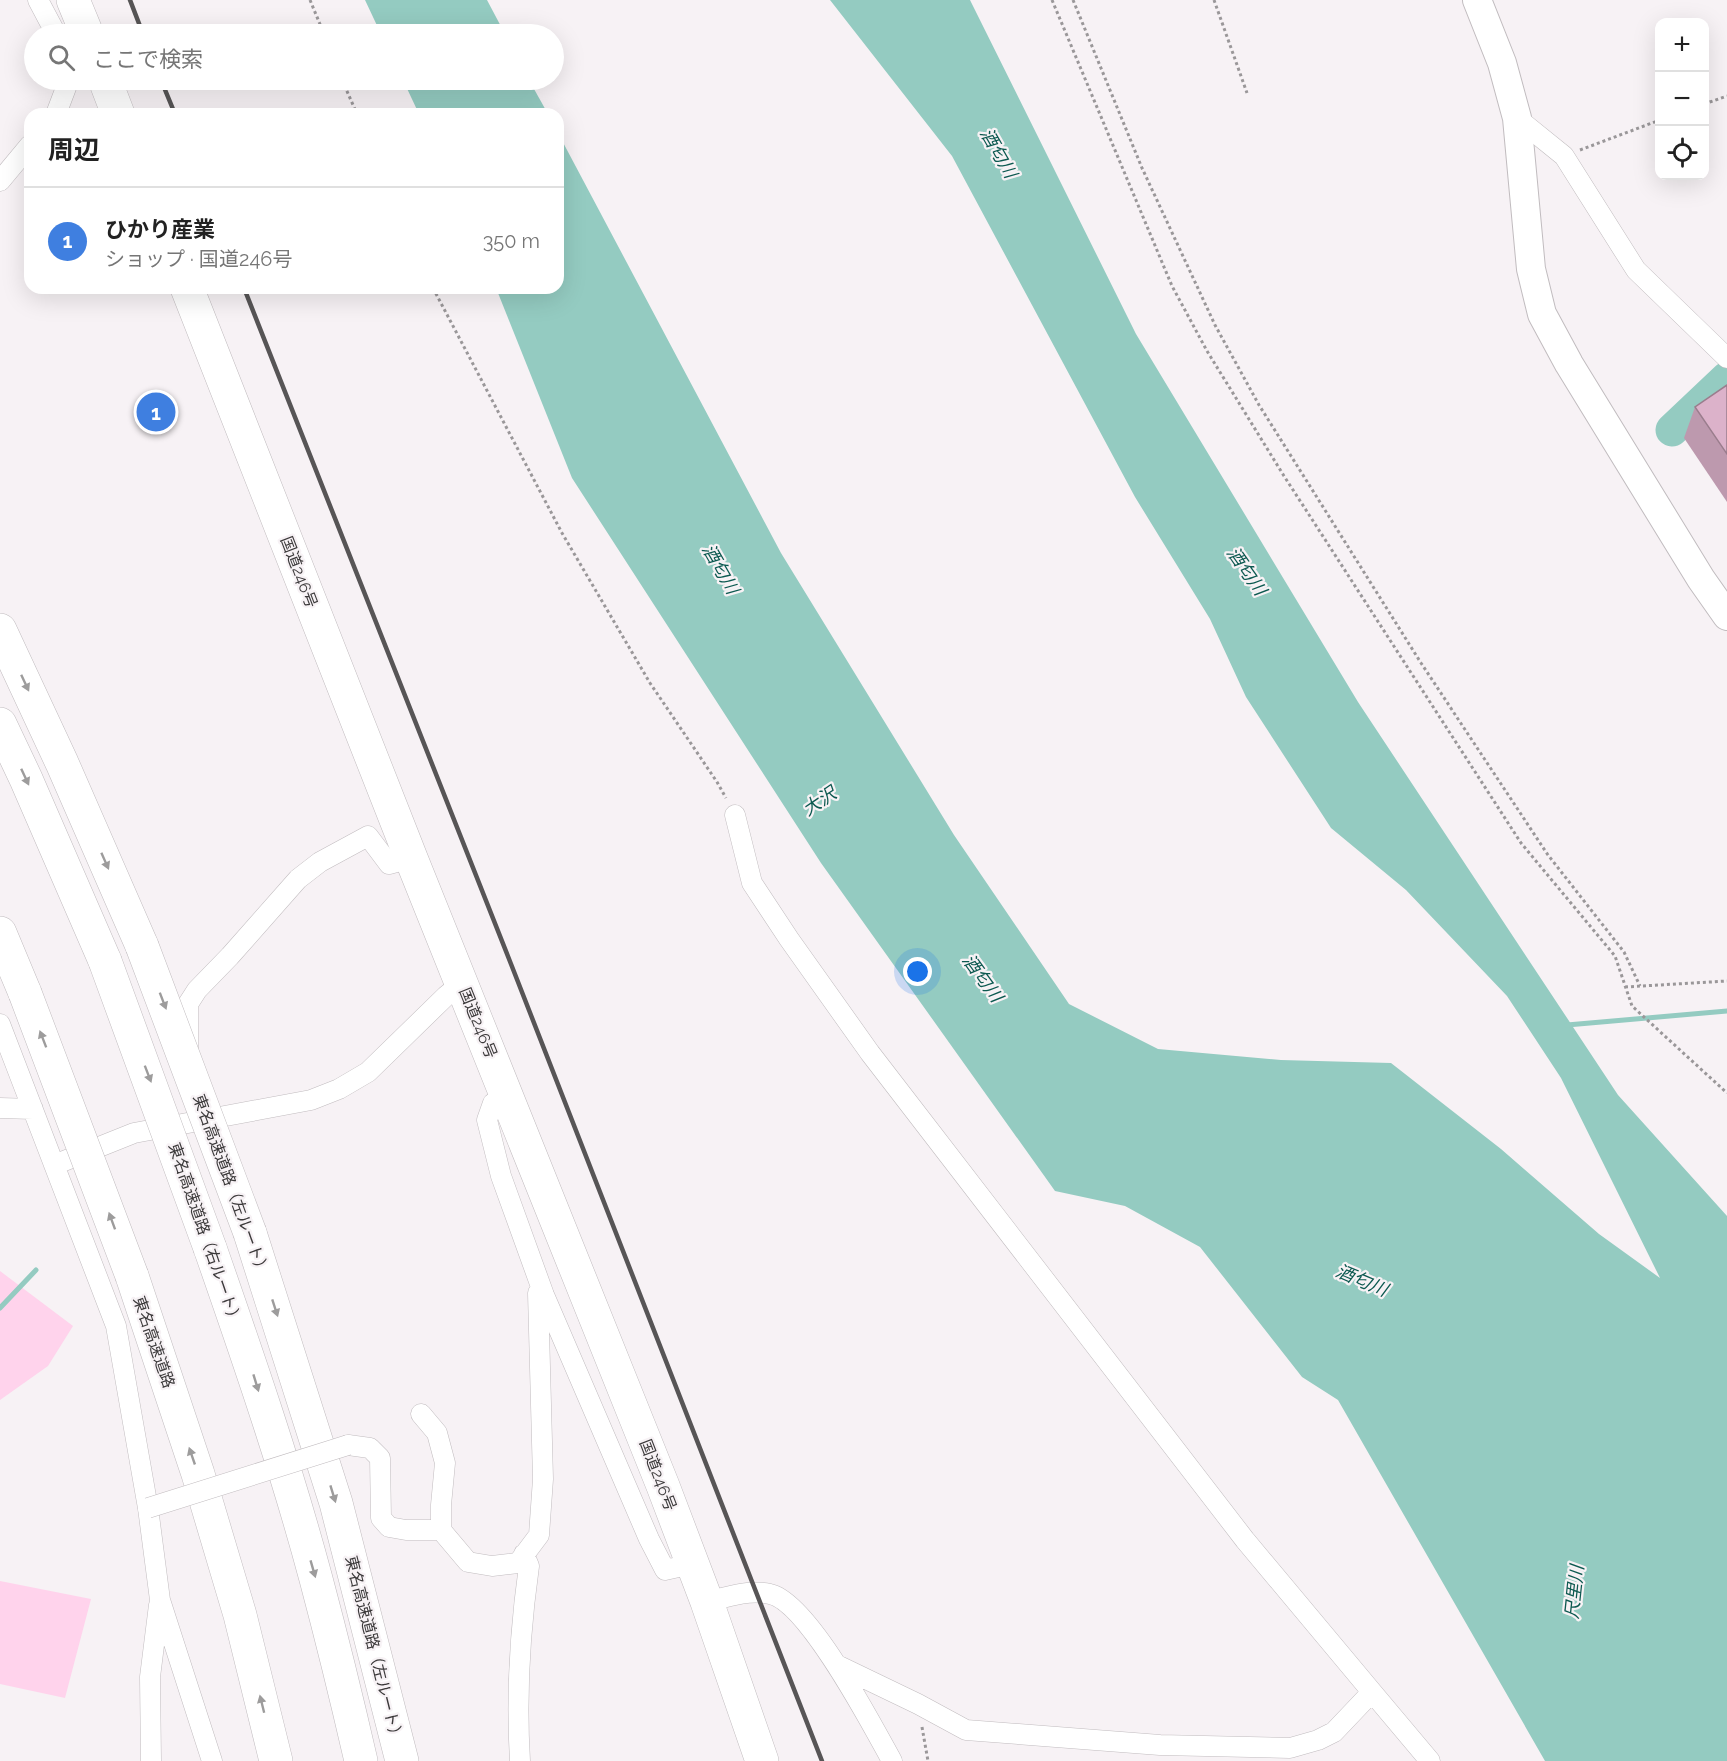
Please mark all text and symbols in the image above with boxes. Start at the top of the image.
map controls [1655,18,1709,180]
button: + [1655,18,1709,72]
search box [24,24,564,90]
icon: search [45,41,78,74]
text: ここで検索 [93,46,203,72]
button: − [1655,72,1709,126]
water label: 酒匂川 [976,124,1023,183]
button: locate [1655,126,1709,180]
text: 周辺 [48,135,100,165]
text: ひかり産業 [105,216,215,242]
text: 1 [63,229,72,253]
text: 350 m [483,229,540,253]
text: ショップ · 国道246号 [105,247,292,271]
pin: 1 [136,390,176,434]
street label: 国道246号 [277,534,321,610]
water label: 酒匂川 [698,540,745,599]
water label: 酒匂川 [1223,543,1272,601]
one-way arrow [20,675,29,692]
one-way arrow [20,769,30,787]
water label: 大沢 [798,781,841,820]
one-way arrow [101,852,110,870]
water label: 酒匂川 [959,950,1009,1008]
your location [903,957,932,986]
street label: 国道246号 [455,985,501,1061]
one-way arrow [158,992,168,1010]
one-way arrow [38,1030,47,1048]
one-way arrow [143,1066,153,1084]
street label: 東名高速道路（左ルート） [189,1092,273,1278]
street label: 東名高速道路（右ルート） [165,1140,245,1328]
one-way arrow [106,1212,116,1230]
water label: 酒匂川 [1333,1260,1393,1301]
street label: 東名高速道路 [129,1294,179,1390]
one-way arrow [271,1299,280,1317]
one-way arrow [252,1374,262,1392]
street label: 国道246号 [636,1437,680,1513]
one-way arrow [187,1447,197,1465]
one-way arrow [329,1485,339,1503]
street label: 東名高速道路（左ルート） [342,1554,406,1744]
one-way arrow [309,1560,318,1578]
water label: 尺里川 [1561,1562,1587,1620]
one-way arrow [257,1695,266,1713]

